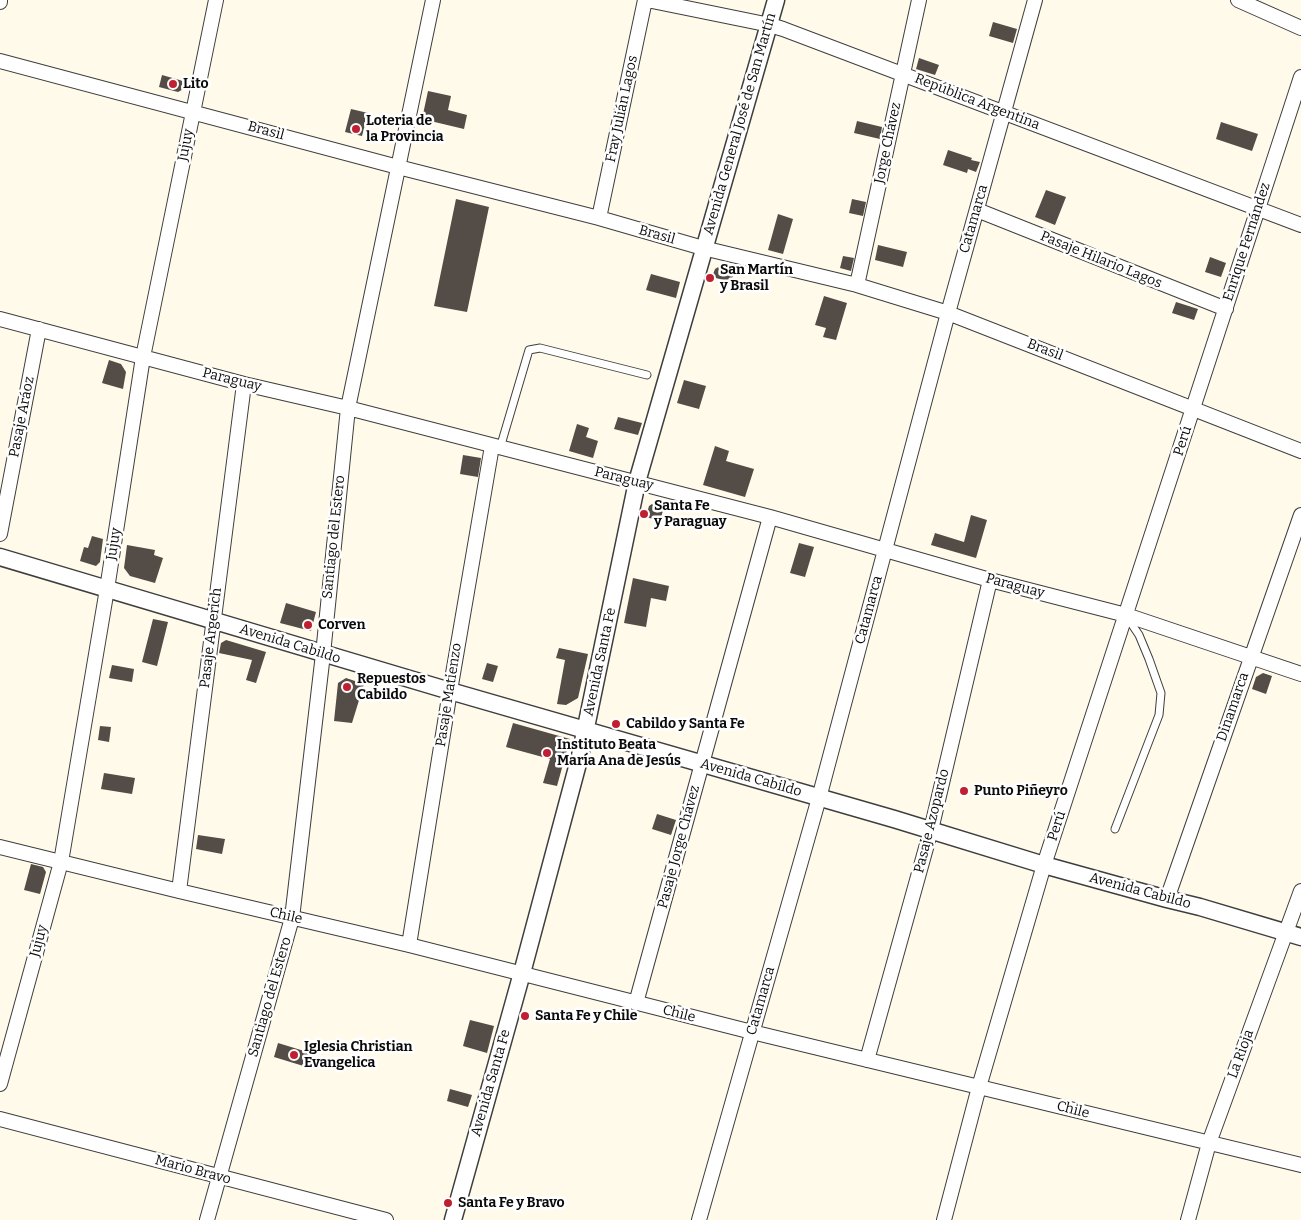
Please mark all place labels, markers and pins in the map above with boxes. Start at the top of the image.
place label: Lito [183,76,209,92]
marker: Lito [167,78,179,90]
place label: Loteria de la Provincia [366,113,444,146]
marker: Loteria de la Provincia [350,123,362,135]
place label: San Martín y Brasil [720,262,793,294]
marker: San Martín y Brasil [704,272,716,284]
place label: Santa Fe y Paraguay [654,498,727,530]
marker: Santa Fe y Paraguay [638,508,650,520]
place label: Corven [318,617,366,633]
marker: Corven [302,619,314,631]
place label: Repuestos Cabildo [357,671,426,704]
marker: Repuestos Cabildo [341,681,353,693]
place label: Cabildo y Santa Fe [626,716,745,732]
marker: Cabildo y Santa Fe [610,718,622,730]
place label: Instituto Beata María Ana de Jesús [557,737,681,770]
marker: Instituto Beata María Ana de Jesús [541,747,553,759]
place label: Punto Piñeyro [974,783,1068,799]
marker: Punto Piñeyro [958,785,970,797]
place label: Santa Fe y Chile [535,1008,638,1024]
marker: Santa Fe y Chile [519,1010,531,1022]
place label: Iglesia Christian Evangelica [304,1039,413,1072]
marker: Iglesia Christian Evangelica [288,1049,300,1061]
place label: Santa Fe y Bravo [458,1195,565,1211]
marker: Santa Fe y Bravo [442,1197,454,1209]

